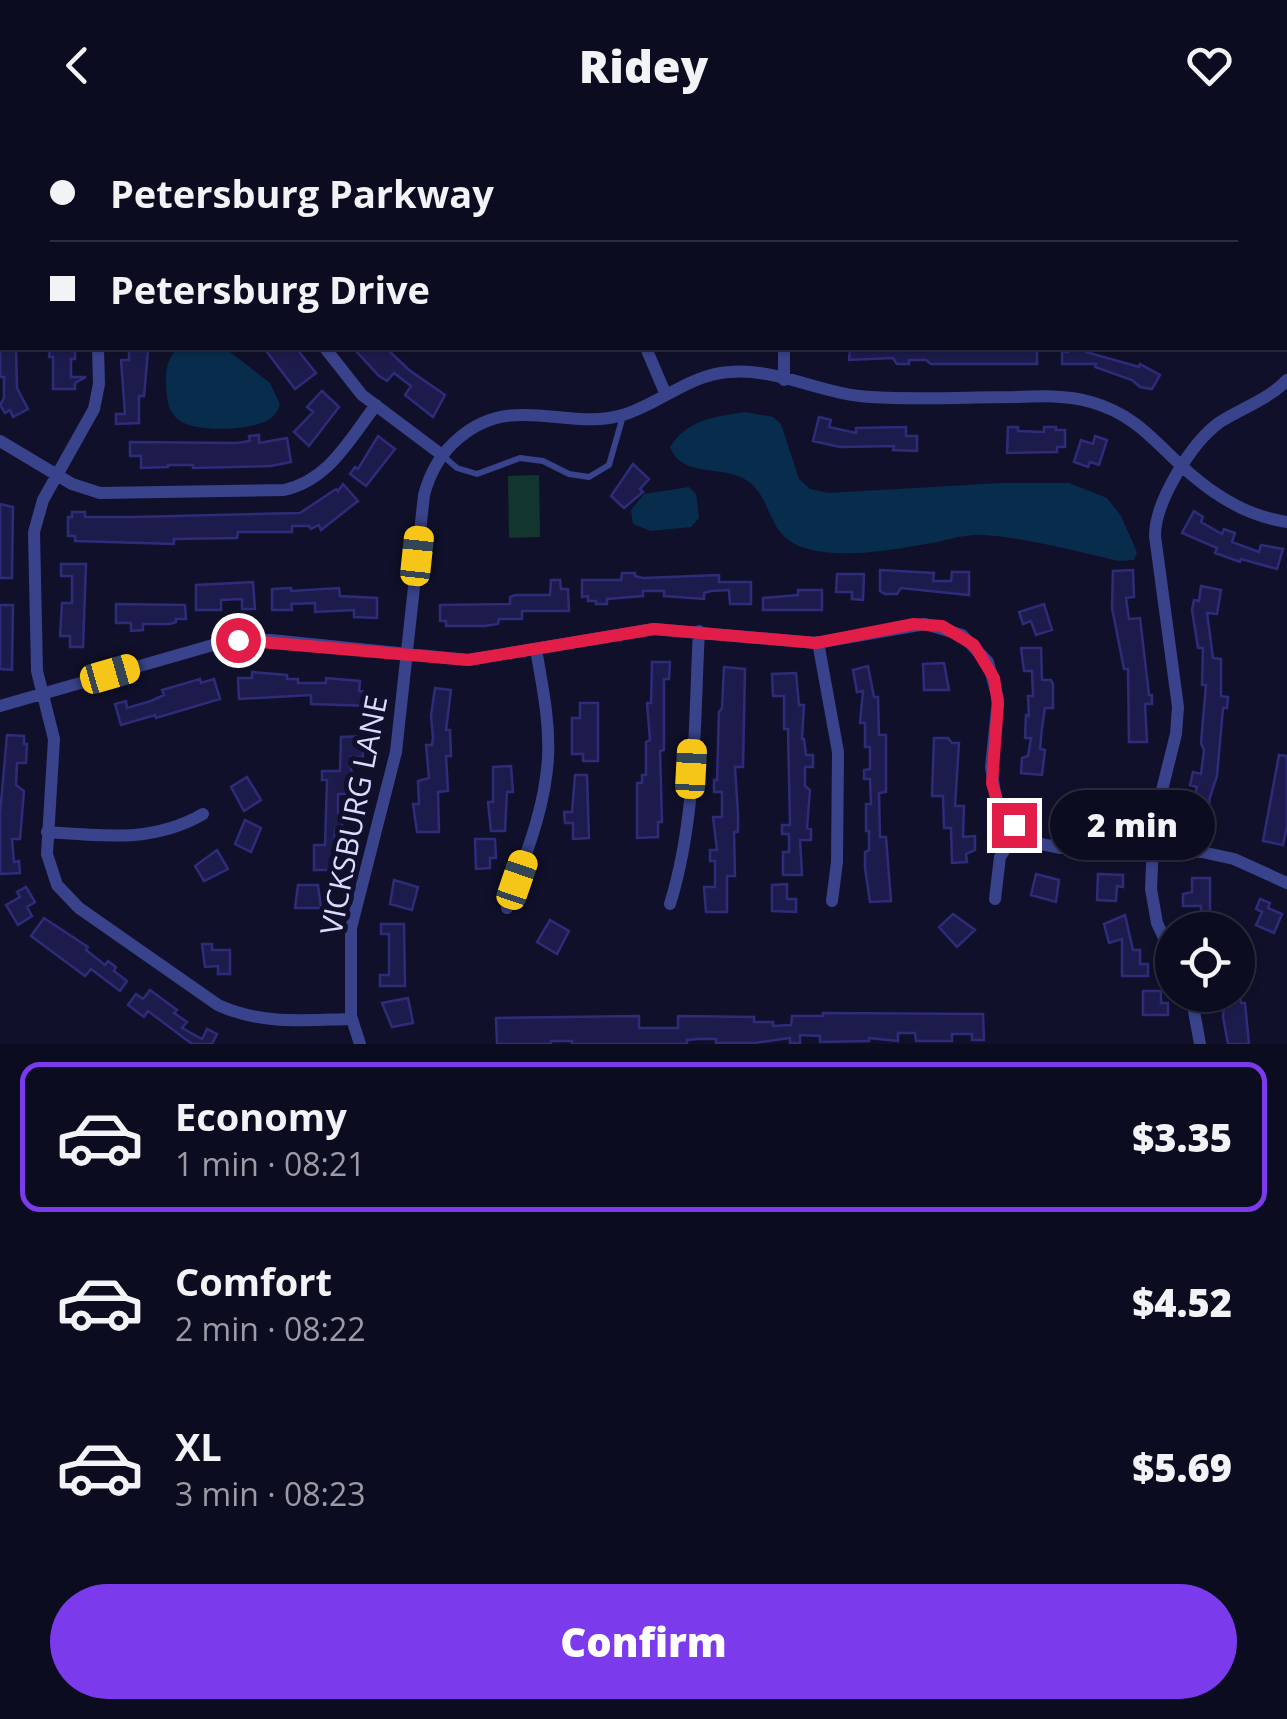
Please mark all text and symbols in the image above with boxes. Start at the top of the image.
text: Ridey [579,35,708,96]
icon: back [50,38,105,93]
icon: heart [1182,38,1237,93]
text: Petersburg Parkway [110,167,494,219]
text: Petersburg Drive [110,263,430,315]
car [399,525,435,587]
route start [216,618,261,663]
car [77,651,143,697]
street label: VICKSBURG LANE [310,692,396,938]
car [674,738,708,800]
callout: 2 min [1049,790,1214,860]
route end [992,803,1037,848]
text: 2 min [1087,803,1178,846]
car [493,847,541,913]
map controls [1155,912,1255,1012]
button: locate [1155,912,1255,1012]
text: Economy [175,1090,347,1142]
icon: car [55,1092,145,1182]
text: $3.35 [1132,1111,1232,1163]
text: 1 min · 08:21 [175,1142,366,1185]
text: Comfort [175,1255,332,1307]
icon: car [55,1257,145,1347]
text: $4.52 [1132,1276,1232,1328]
text: 2 min · 08:22 [175,1307,366,1350]
text: XL [175,1420,222,1472]
icon: car [55,1422,145,1512]
text: $5.69 [1132,1441,1232,1493]
text: 3 min · 08:23 [175,1472,366,1515]
button: Confirm [50,1584,1237,1699]

